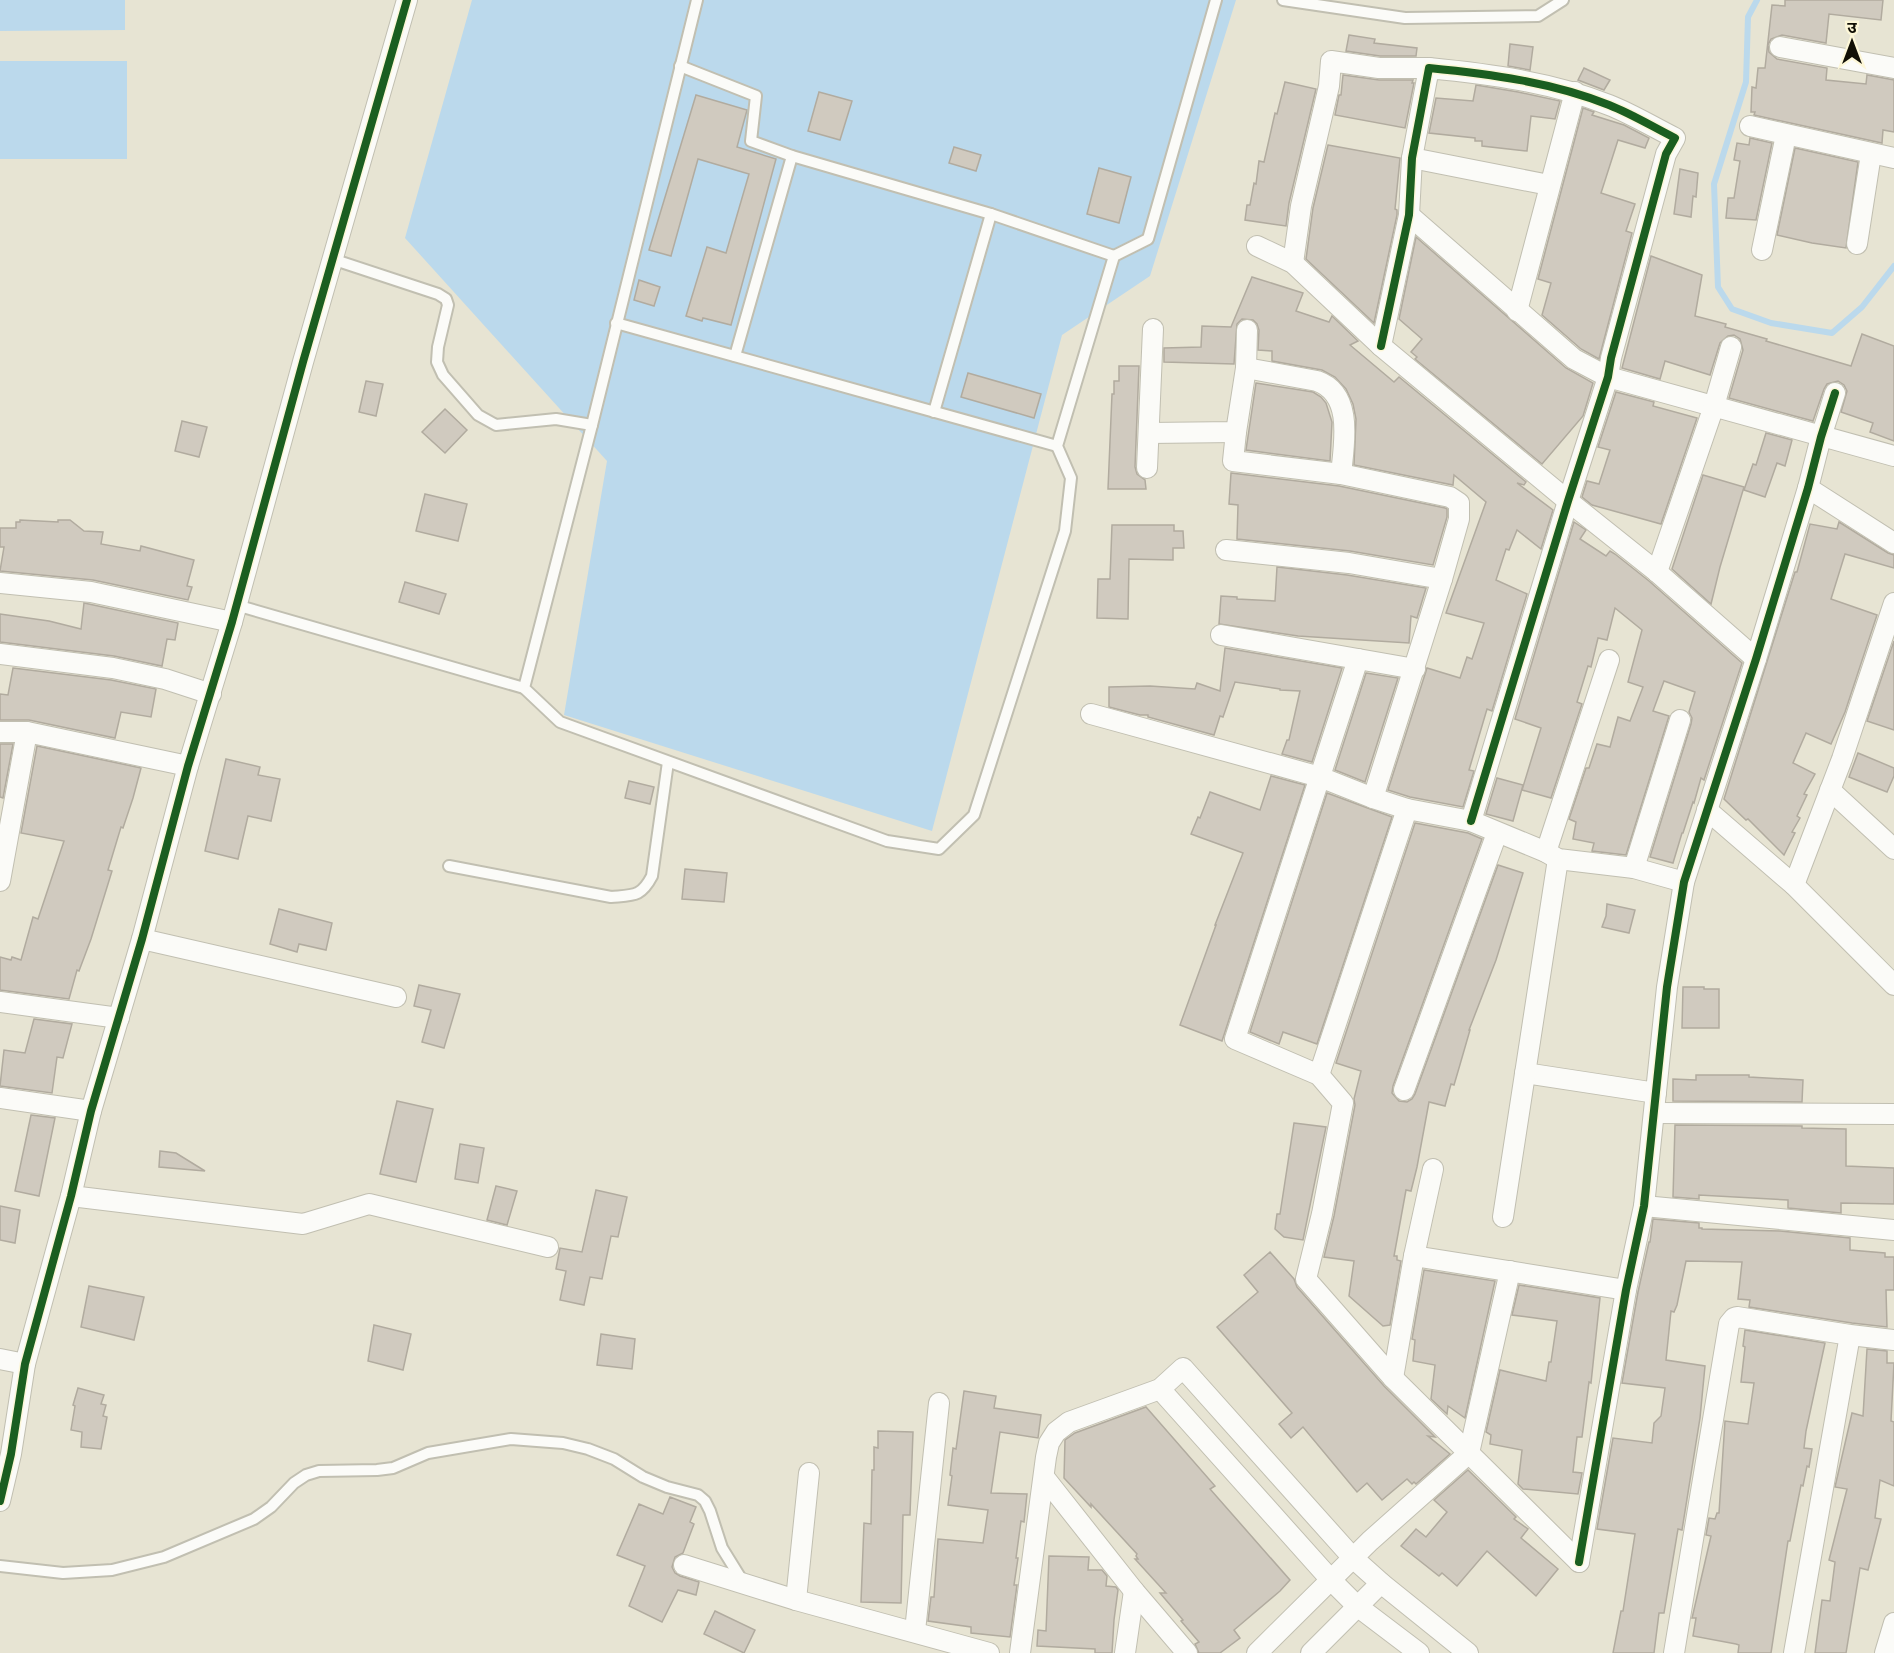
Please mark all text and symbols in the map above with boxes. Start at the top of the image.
north arrow [1822,12,1882,72]
text: उ [1847,17,1857,38]

